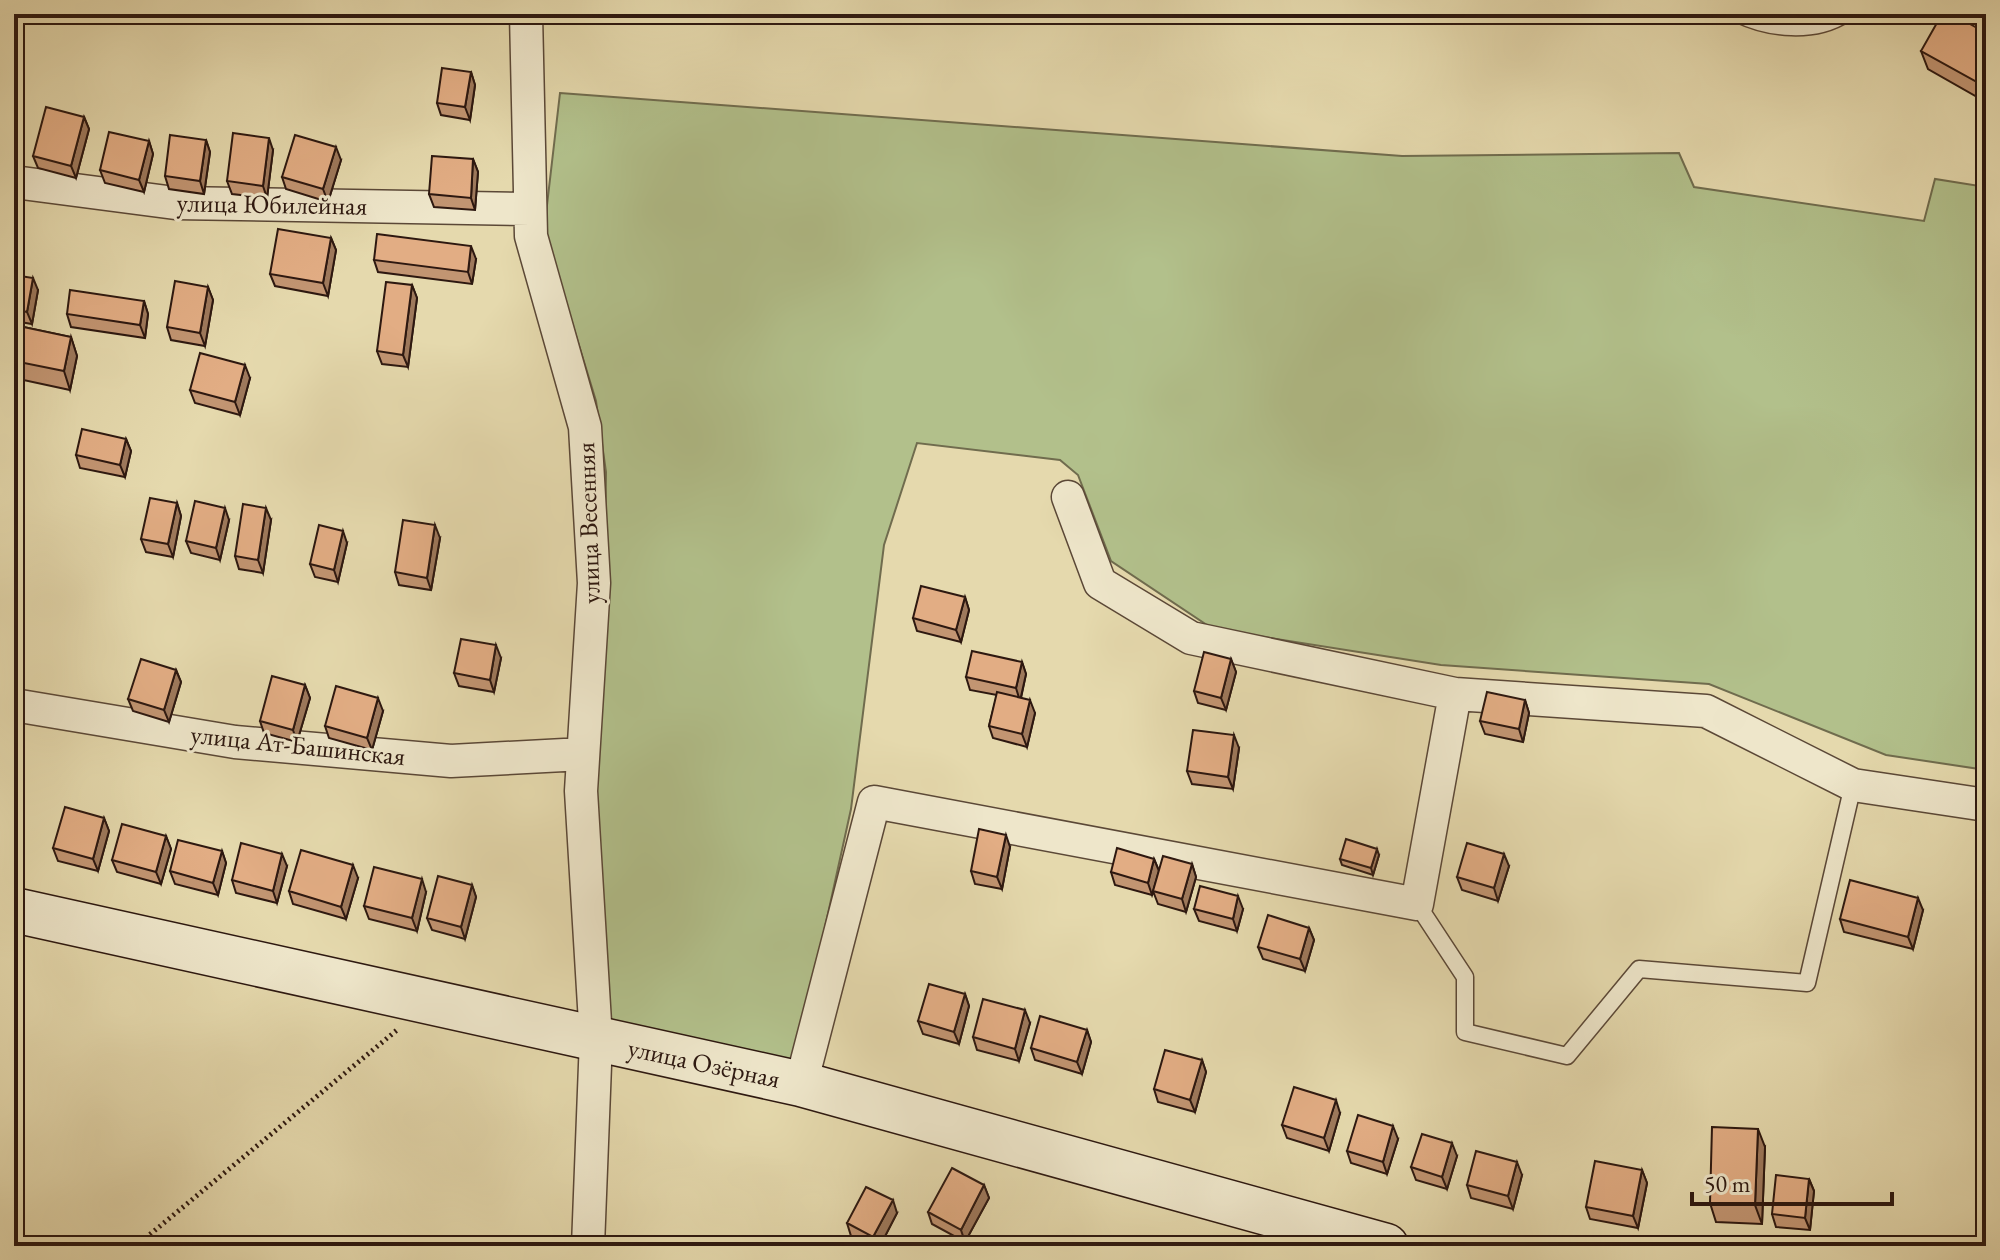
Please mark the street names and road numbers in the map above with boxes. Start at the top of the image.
street label: улица Юбилейная [176,185,368,223]
street label: улица Весенняя [568,442,608,604]
street label: улица Ат-Башинская [189,717,407,773]
street label: улица Озёрная [625,1030,783,1096]

